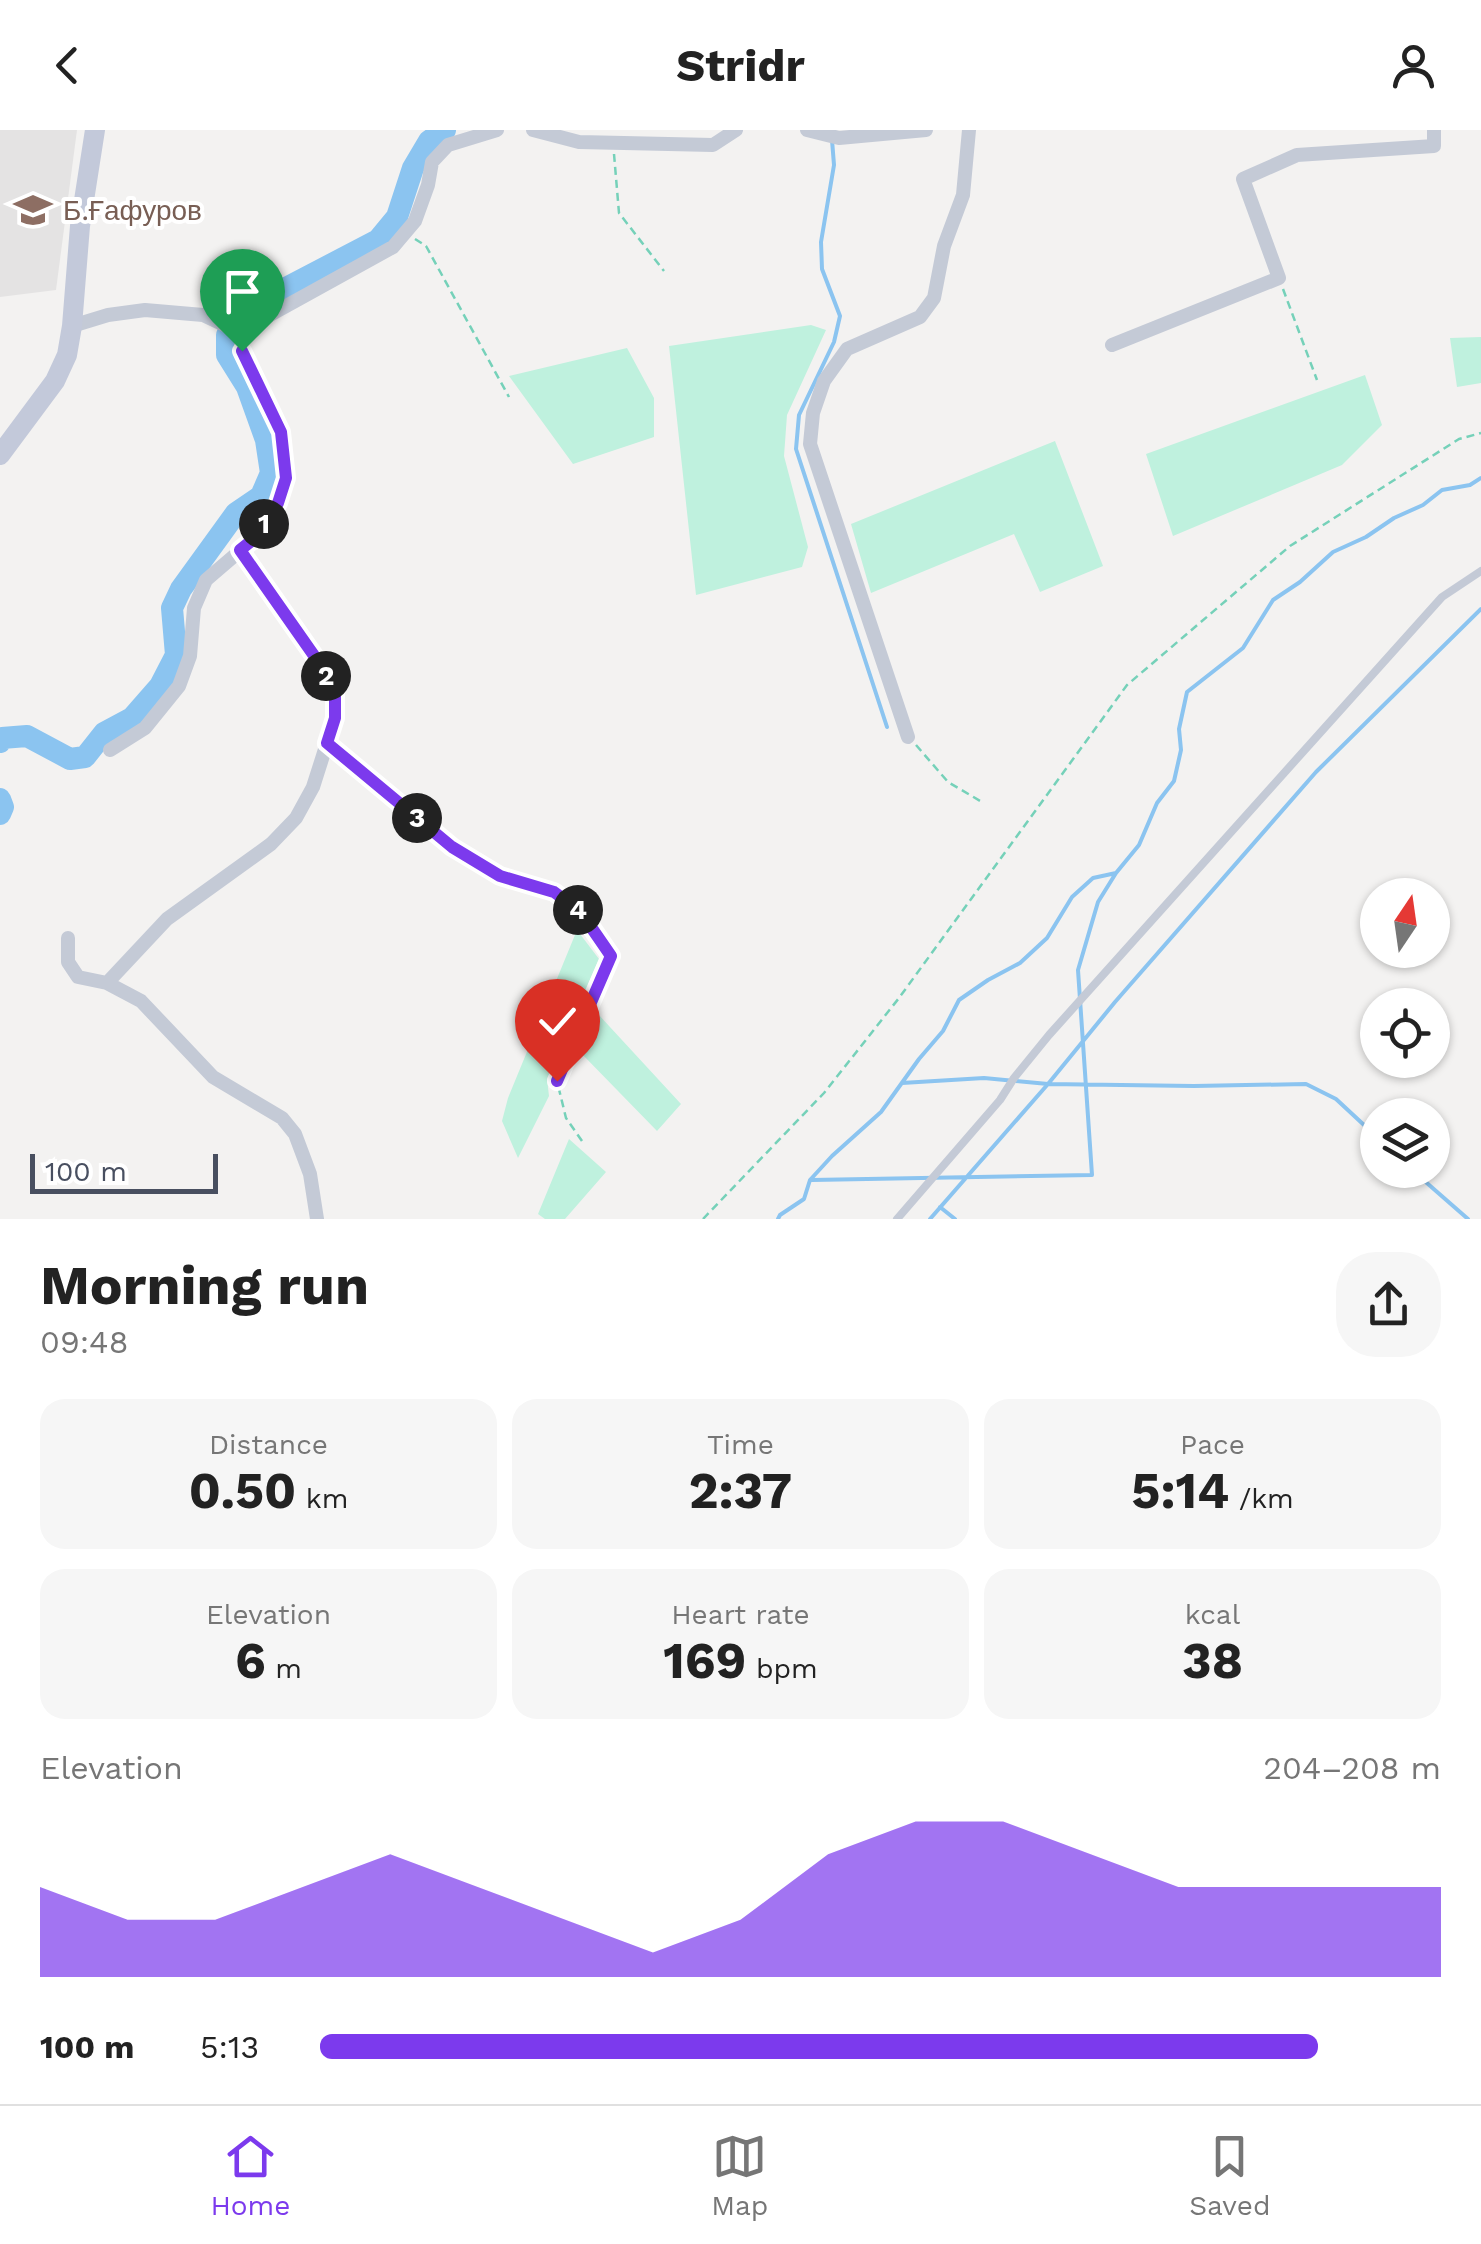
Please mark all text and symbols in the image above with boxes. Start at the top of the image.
icon: back [40,38,95,93]
icon: person [1386,38,1441,93]
text: Stridr [676,39,805,92]
school or university icon: Б.Ғафуров [12,189,54,231]
place label: Б.Ғафуров [63,194,202,227]
pin [200,249,285,352]
icon: arrive [215,264,270,319]
pin: 1 [239,499,289,549]
text: 1 [258,507,270,540]
pin: 2 [301,651,351,701]
text: 2 [318,659,334,692]
pin: 3 [392,793,442,843]
text: 3 [409,801,425,834]
north arrow [1360,878,1450,968]
map controls [1360,878,1450,1188]
pin: 4 [553,885,603,935]
text: 4 [569,893,587,926]
pin [515,979,600,1082]
button: locate [1360,988,1450,1078]
icon: check [530,994,585,1049]
button: layers [1360,1098,1450,1188]
scale bar [30,1149,218,1194]
text: 100 m [45,1155,127,1188]
button: share [1336,1252,1441,1357]
text: Morning run [40,1253,369,1317]
text: 09:48 [40,1323,128,1361]
text: Distance [209,1428,328,1461]
text: Time [707,1428,774,1461]
text: Pace [1180,1428,1245,1461]
text: 0.50 [189,1461,296,1520]
text: 2:37 [689,1461,792,1520]
text: 5:14 [1131,1461,1229,1520]
text: km [296,1482,348,1515]
text: /km [1229,1482,1294,1515]
text: Elevation [206,1598,331,1631]
text: Heart rate [671,1598,810,1631]
text: kcal [1185,1598,1240,1631]
text: 6 [235,1631,266,1690]
text: 169 [663,1631,746,1690]
text: 38 [1182,1631,1243,1690]
text: m [266,1652,302,1685]
text: bpm [746,1652,818,1685]
text: Elevation [40,1749,183,1787]
text: 204–208 m [1263,1749,1441,1787]
text: 100 m [40,2028,134,2066]
text: 5:13 [200,2028,259,2066]
tab: Home [210,2129,290,2222]
tab: Map [711,2129,768,2222]
tab: Saved [1189,2129,1271,2222]

